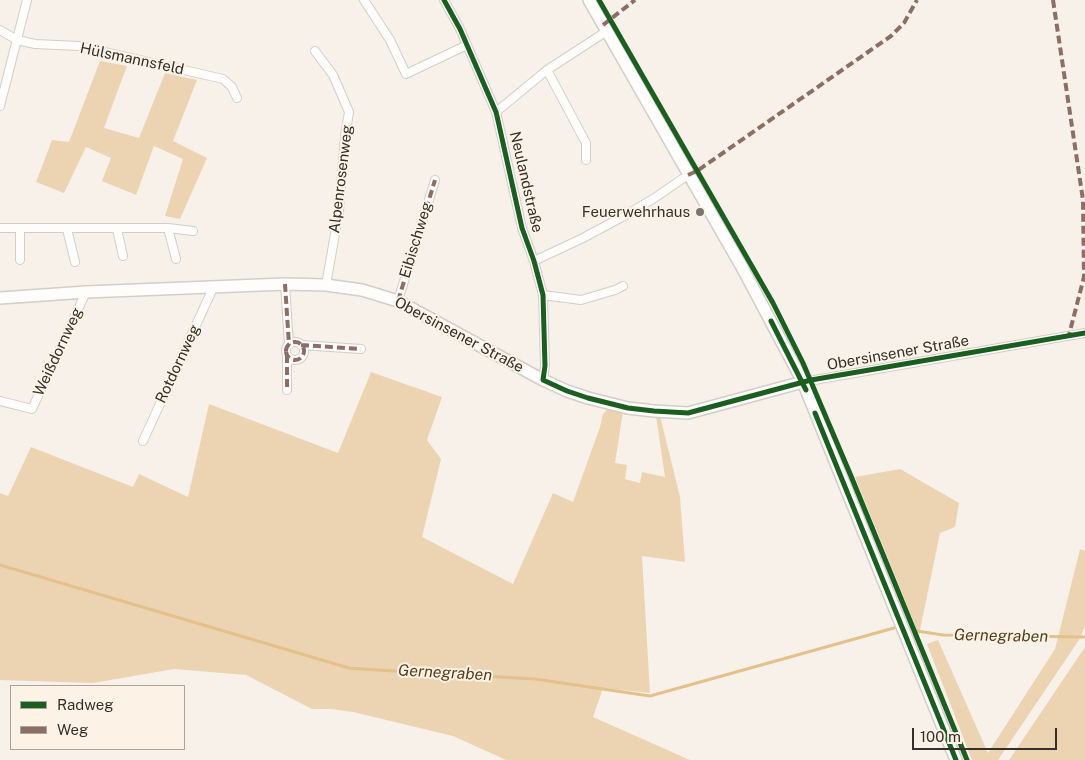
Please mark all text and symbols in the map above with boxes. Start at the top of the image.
street label: Hülsmannsfeld [78,39,186,79]
street label: Alpenrosenweg [325,124,357,234]
street label: Neulandstraße [506,130,546,234]
street label: Eibischweg [396,200,436,280]
place label: Feuerwehrhaus [582,203,690,221]
marker: Feuerwehrhaus [694,206,706,218]
street label: Obersinsener Straße [391,293,527,377]
street label: Weißdornweg [30,305,86,399]
street label: Rotdornweg [152,322,204,406]
street label: Obersinsener Straße [826,332,970,374]
water label: Gernegraben [954,626,1048,646]
water label: Gernegraben [397,661,493,685]
legend [10,685,185,750]
text: Radweg [57,696,114,713]
scale bar [915,718,1060,750]
text: Weg [57,721,88,738]
text: 100 m [920,728,961,745]

